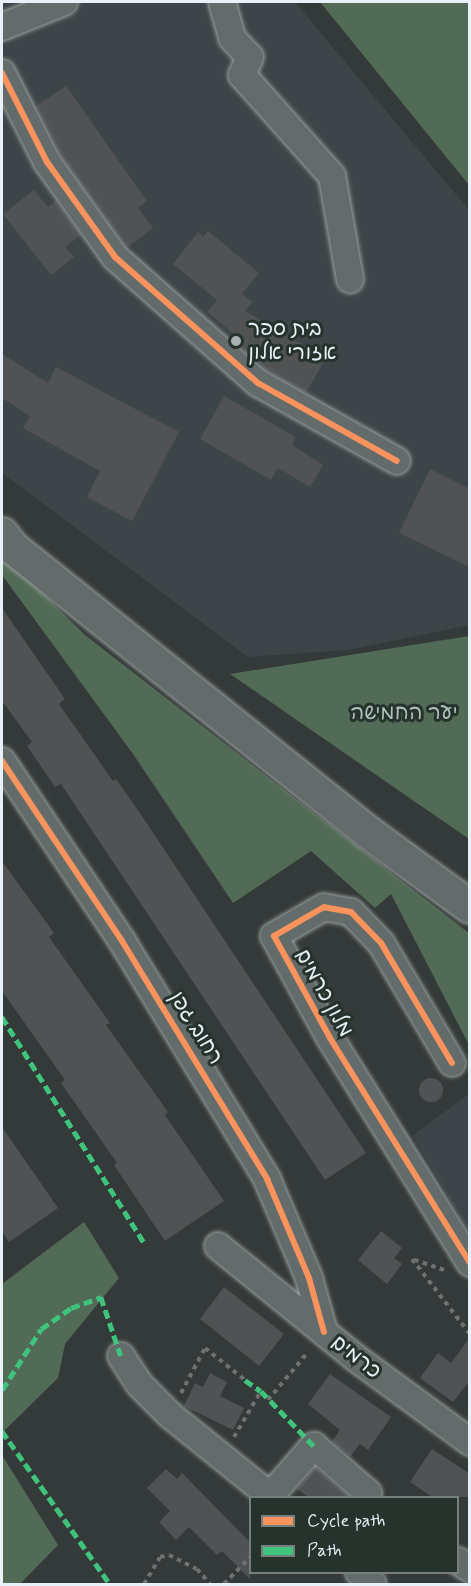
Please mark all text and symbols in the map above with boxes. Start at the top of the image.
place label: בית ספר אזורי אלון [248,316,336,366]
marker: בית ספר אזורי אלון [229,334,243,348]
park label: יער החמישה [351,700,457,726]
street label: מלון כרמים [290,945,358,1041]
street label: רחוב גפן [164,987,228,1069]
street label: כרמים [326,1330,386,1384]
legend [249,1496,459,1574]
text: Cycle path [307,1509,385,1533]
text: Path [307,1539,342,1563]

